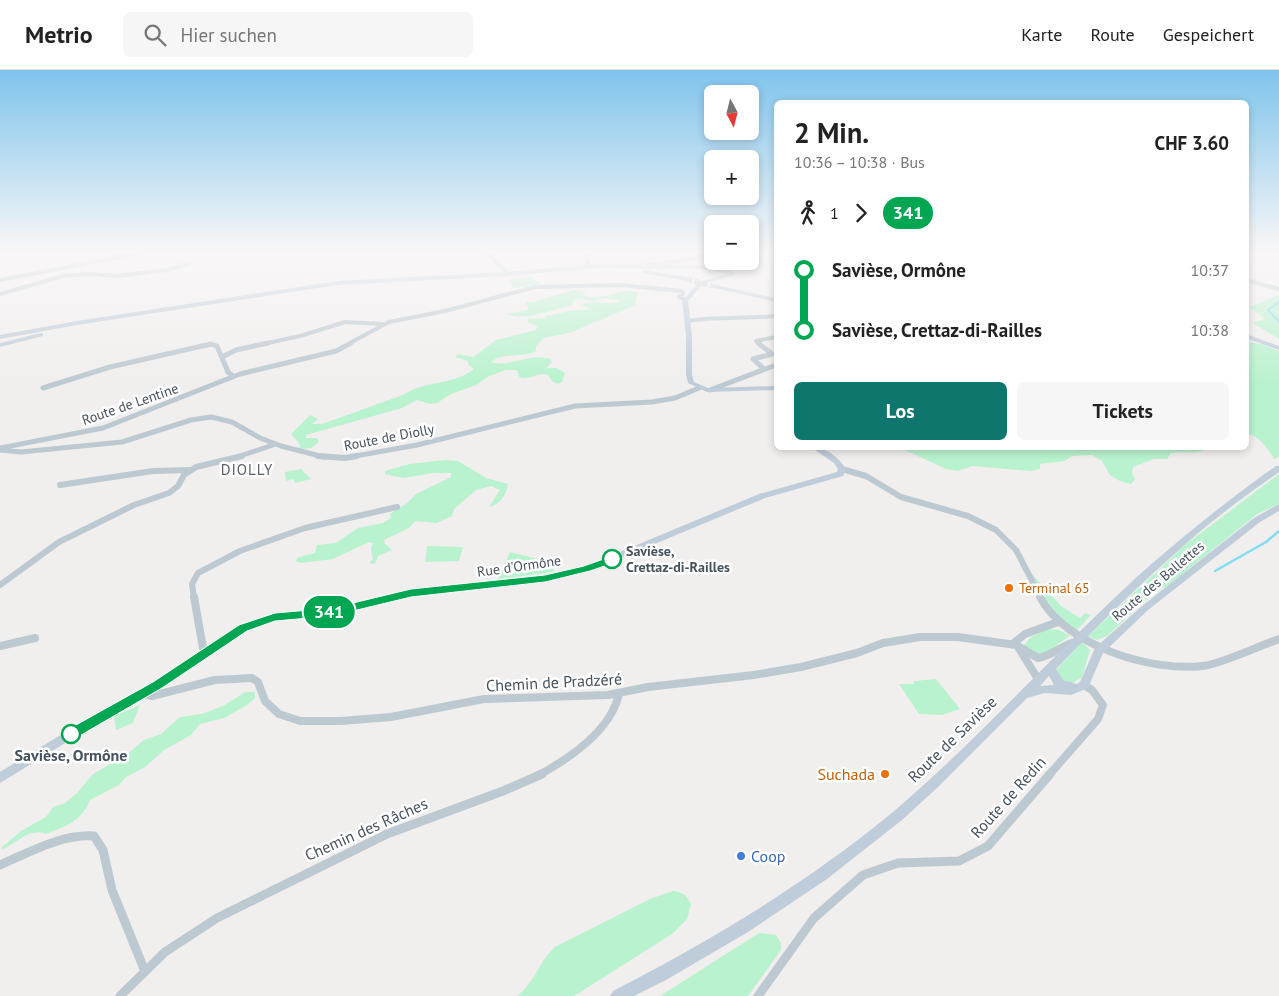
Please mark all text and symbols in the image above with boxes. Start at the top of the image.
search box [123,12,473,57]
text: Metrio [25,19,93,50]
icon: search [141,21,169,49]
text: Hier suchen [181,23,277,47]
text: Karte [1021,23,1062,46]
text: Route [1090,23,1135,46]
text: Gespeichert [1163,23,1254,46]
north arrow [704,85,759,140]
map controls [704,85,759,270]
text: 2 Min. [794,114,869,151]
text: CHF 3.60 [1155,131,1229,155]
button: + [704,150,759,205]
text: 10:36 – 10:38 · Bus [794,152,925,172]
icon: walk [794,199,822,227]
icon: forward [847,199,875,227]
text: 341 [893,201,923,224]
text: 1 [830,203,839,223]
button: − [704,215,759,270]
text: Savièse, Ormône [832,258,966,282]
text: 10:37 [1191,260,1229,280]
text: Savièse, Crettaz-di-Railles [832,318,1042,342]
text: 10:38 [1191,320,1229,340]
street label: Route de Lentine [79,379,181,429]
button: Los [794,382,1007,440]
button: Tickets [1017,382,1229,440]
street label: Route de Diolly [342,419,436,455]
district label: DIOLLY [221,460,273,479]
street label: Route des Ballettes [1108,537,1208,625]
place label: Savièse, Crettaz-di-Railles [626,542,730,576]
marker: Savièse, Crettaz-di-Railles [602,549,622,569]
street label: Rue d'Ormône [476,551,562,581]
place label: Terminal 65 [1019,579,1090,597]
marker: Terminal 65 [1003,582,1015,594]
line badge: 341 [300,596,358,628]
text: 341 [314,600,344,623]
street label: Chemin de Pradzéré [485,668,623,696]
street label: Route de Savièse [903,692,1001,786]
marker: Savièse, Ormône [61,724,81,744]
place label: Savièse, Ormône [15,745,127,765]
street label: Route de Redin [966,752,1050,842]
place label: Suchada [817,764,875,784]
marker: Suchada [879,768,891,780]
street label: Chemin des Râches [302,793,431,865]
place label: Coop [751,846,785,866]
marker: Coop [735,850,747,862]

